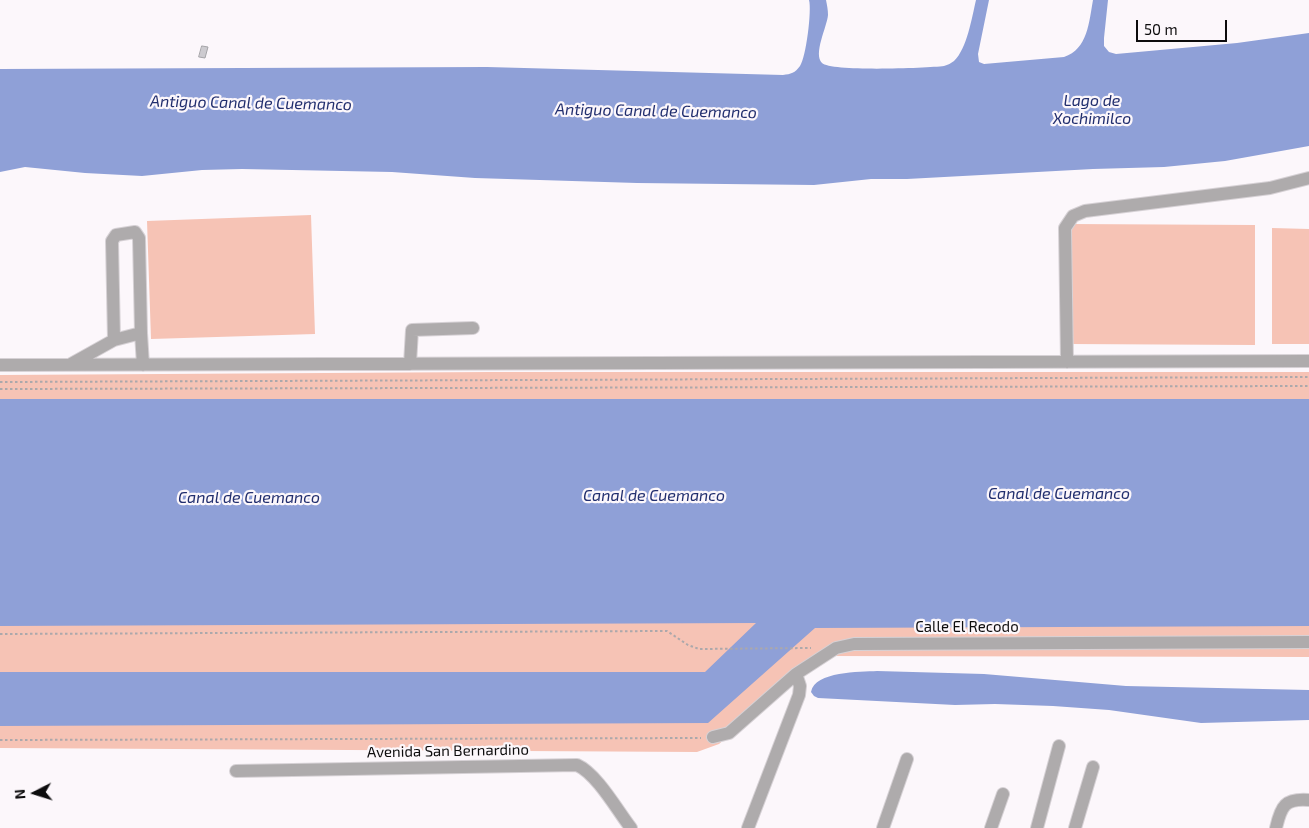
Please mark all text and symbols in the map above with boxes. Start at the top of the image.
scale bar [1139,10,1230,42]
text: 50 m [1144,20,1178,38]
water label: Lago de Xochimilco [1053,91,1131,129]
water label: Antiguo Canal de Cuemanco [150,92,352,114]
water label: Antiguo Canal de Cuemanco [555,100,757,122]
water label: Canal de Cuemanco [988,484,1130,504]
water label: Canal de Cuemanco [583,486,725,506]
water label: Canal de Cuemanco [178,488,320,508]
street label: Calle El Recodo [915,618,1019,636]
street label: Avenida San Bernardino [367,741,529,761]
north arrow [10,768,60,818]
text: N [11,789,28,800]

